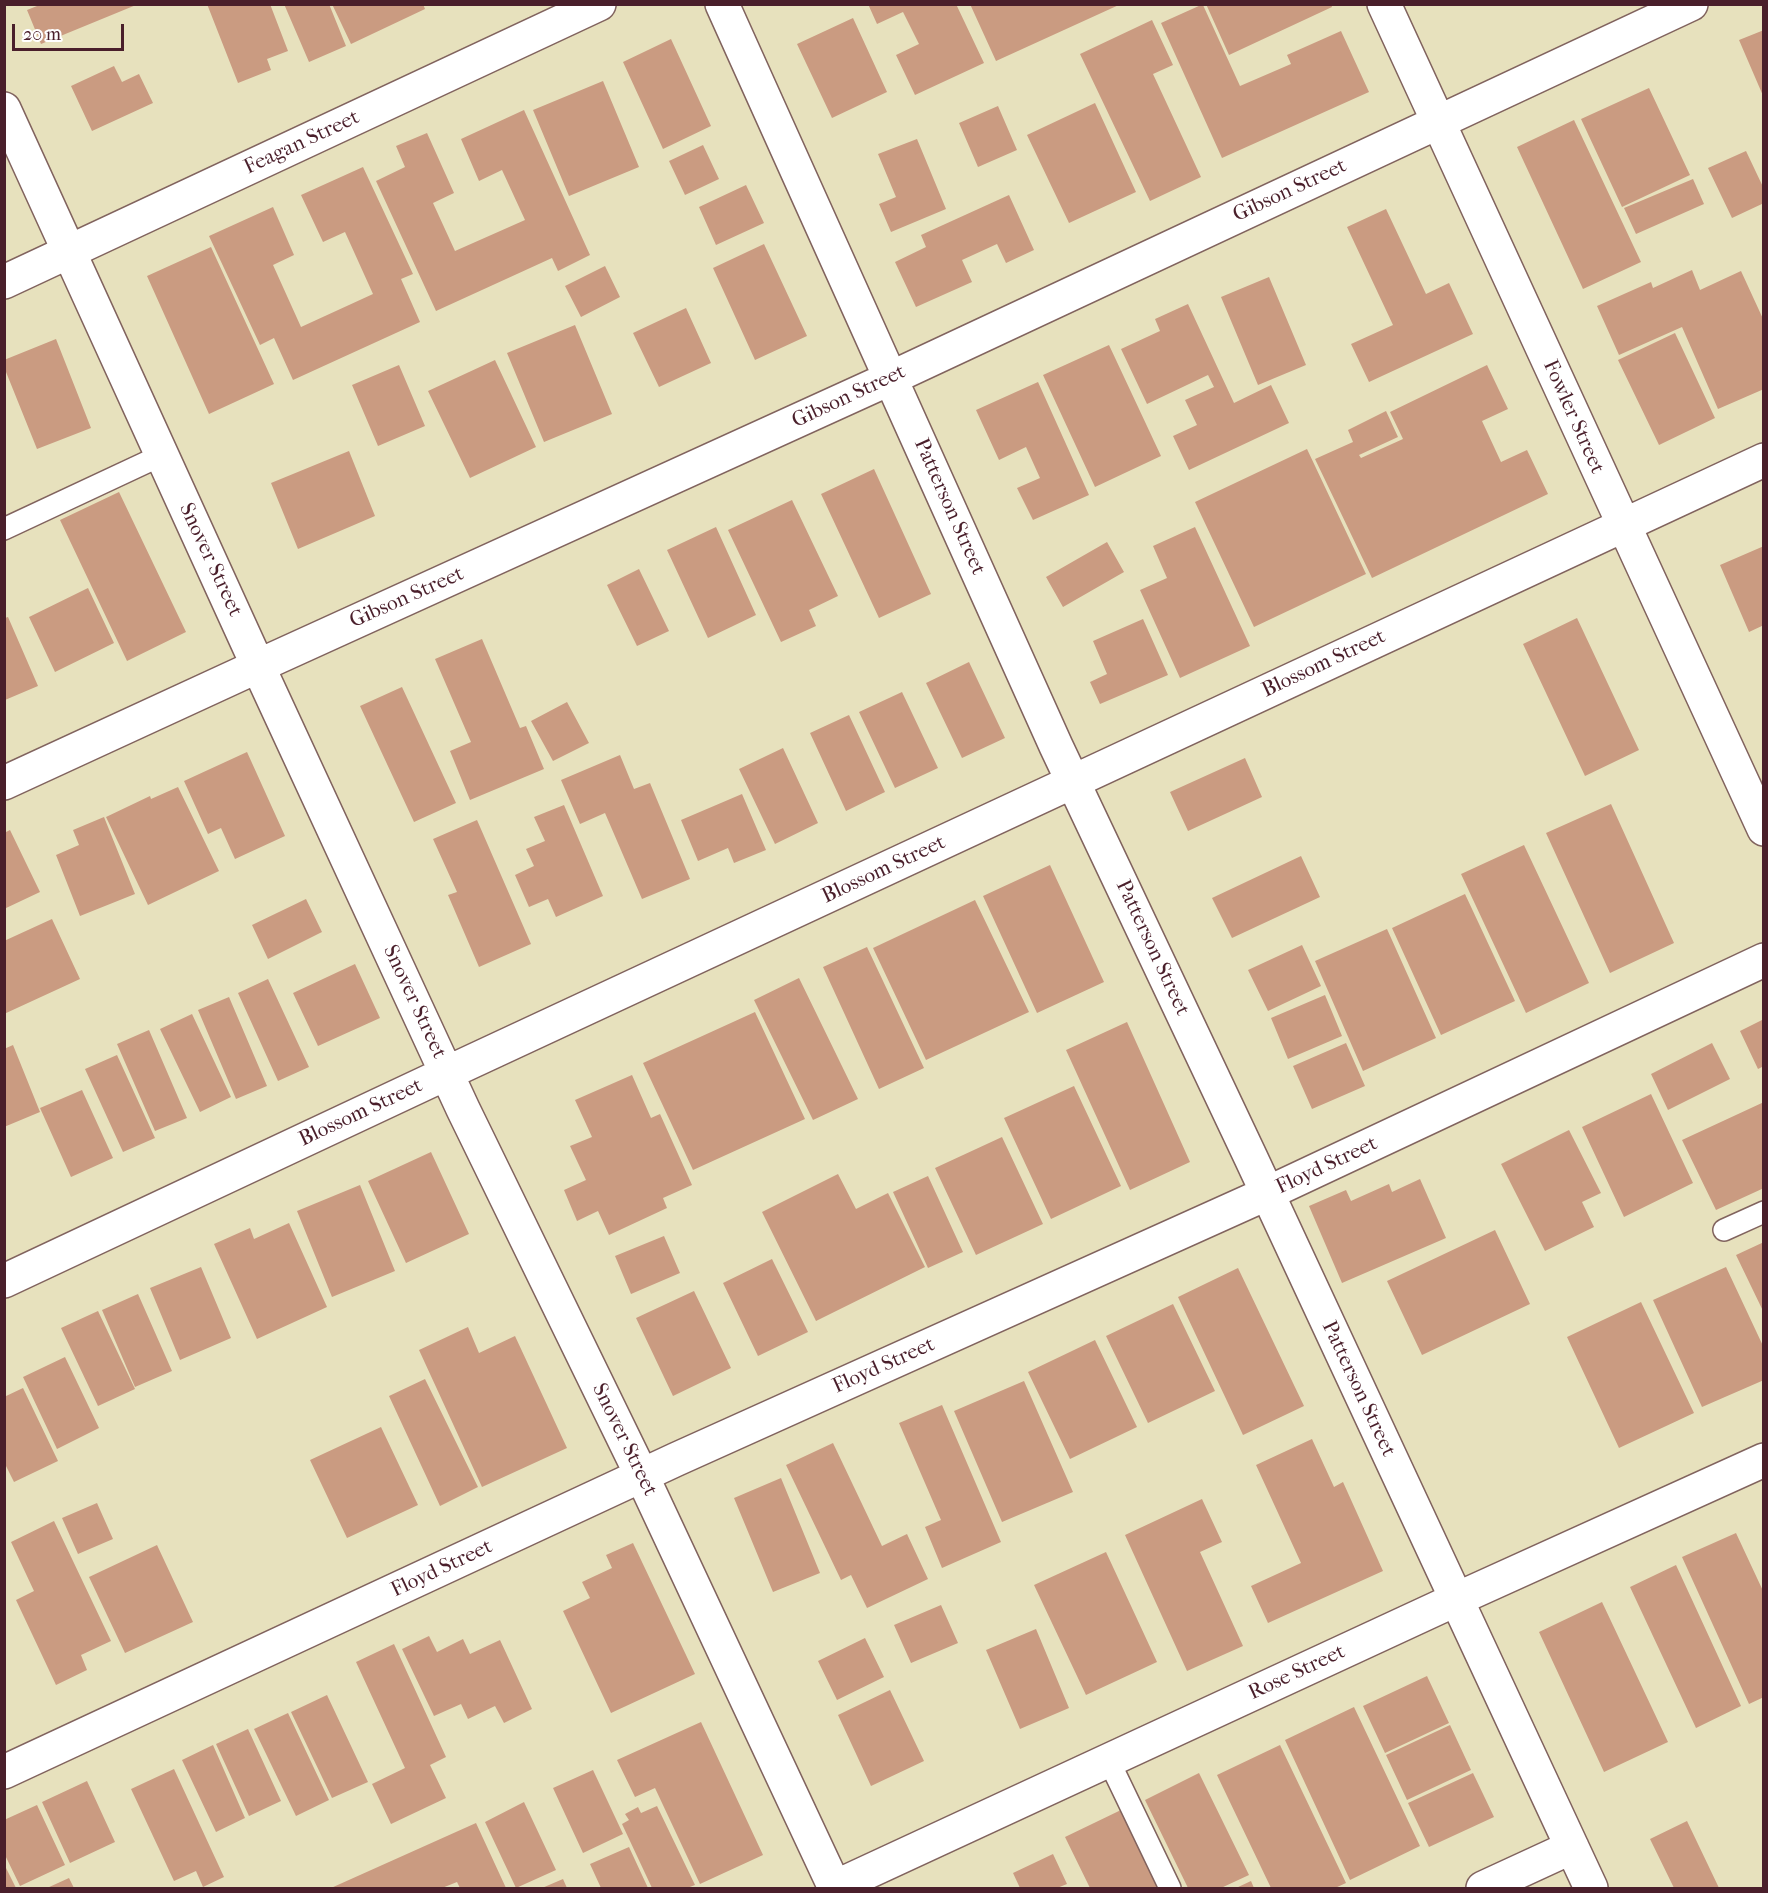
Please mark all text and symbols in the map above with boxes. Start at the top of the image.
scale bar [15,12,128,50]
text: 20 m [23,24,61,45]
street label: Feagan Street [240,105,364,181]
street label: Gibson Street [1229,154,1351,228]
street label: Fowler Street [1537,356,1609,478]
street label: Gibson Street [788,360,910,434]
street label: Patterson Street [908,435,990,579]
street label: Snover Street [173,499,247,621]
street label: Gibson Street [346,562,468,634]
street label: Blossom Street [1258,624,1390,704]
street label: Blossom Street [818,830,950,910]
street label: Patterson Street [1110,876,1194,1020]
street label: Snover Street [377,941,451,1063]
street label: Blossom Street [295,1073,427,1153]
street label: Floyd Street [1272,1132,1382,1200]
street label: Patterson Street [1316,1317,1400,1461]
street label: Floyd Street [829,1332,939,1400]
street label: Snover Street [586,1379,662,1501]
street label: Floyd Street [387,1535,497,1603]
street label: Rose Street [1245,1640,1349,1706]

